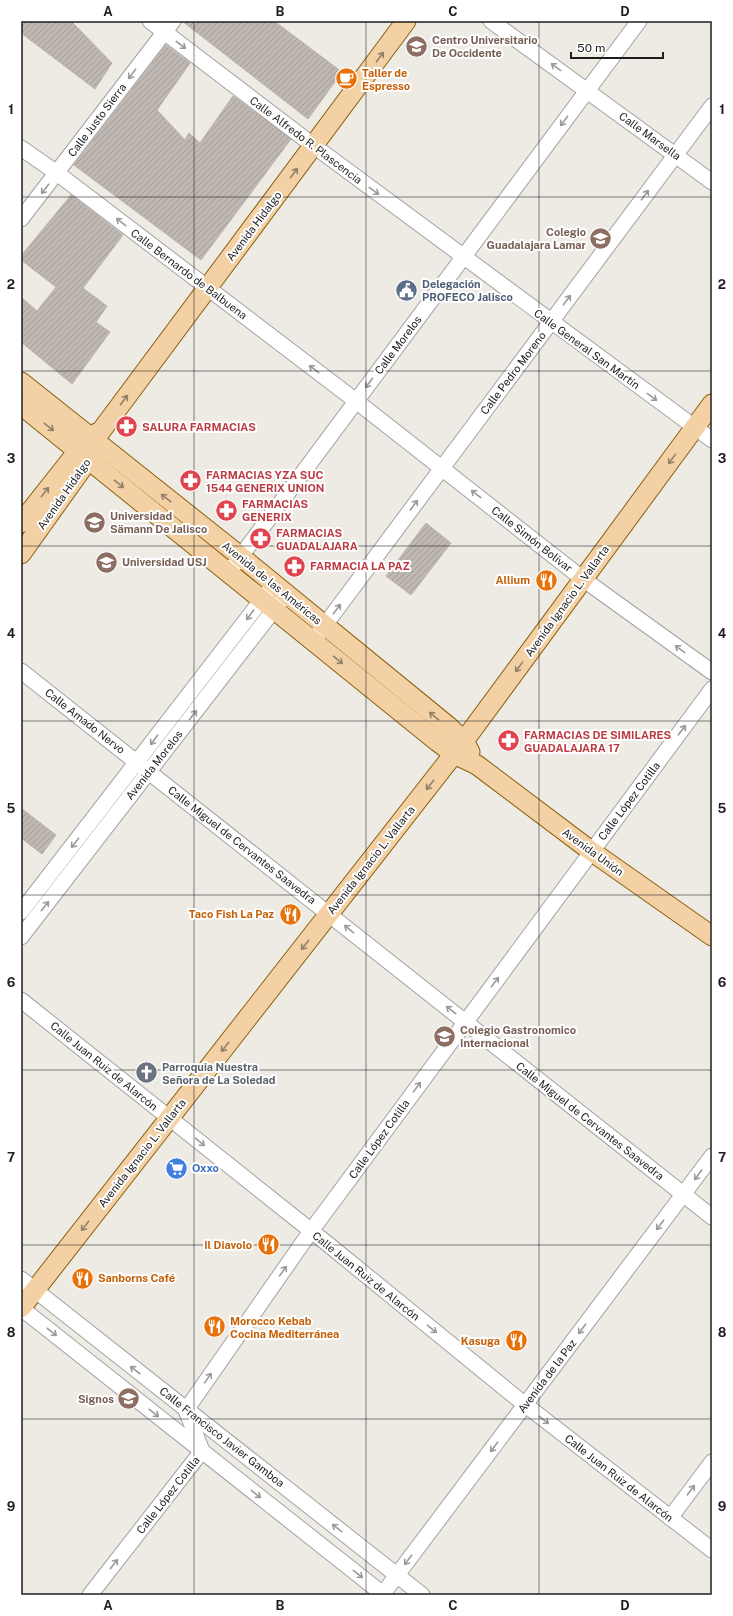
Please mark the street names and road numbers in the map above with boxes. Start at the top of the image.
street label: Calle Justo Sierra [66,81,128,159]
street label: Calle Alfredo R. Plascencia [248,94,364,186]
street label: Calle Marsella [617,110,683,162]
street label: Avenida Hidalgo [224,189,284,263]
street label: Calle Bernardo de Balbuena [129,226,249,322]
street label: Calle General San Martín [532,307,642,391]
street label: Calle Morelos [372,313,424,376]
street label: Calle Pedro Moreno [478,329,548,417]
street label: Avenida Hidalgo [35,456,93,532]
street label: Calle Simón Bolívar [489,504,575,574]
street label: Avenida de las Américas [220,539,324,627]
street label: Avenida Ignacio L. Vallarta [523,543,611,659]
street label: Calle Amado Nervo [43,686,127,756]
street label: Avenida Morelos [123,728,185,802]
street label: Calle López Cotilla [596,760,662,842]
street label: Calle Miguel de Cervantes Saavedra [166,784,318,906]
street label: Avenida Ignacio L. Vallarta [325,803,417,917]
street label: Avenida Unión [560,826,626,878]
street label: Calle Juan Ruiz de Alarcón [48,1019,160,1113]
street label: Calle Miguel de Cervantes Saavedra [514,1060,666,1182]
street label: Avenida Ignacio L. Vallarta [96,1096,188,1210]
street label: Calle López Cotilla [346,1097,412,1181]
street label: Calle Juan Ruiz de Alarcón [310,1229,422,1323]
street label: Avenida de la Paz [516,1337,578,1415]
street label: Calle Francisco Javier Gamboa [157,1385,287,1489]
street label: Calle Juan Ruiz de Alarcón [562,1432,676,1524]
street label: Calle López Cotilla [134,1454,202,1536]

